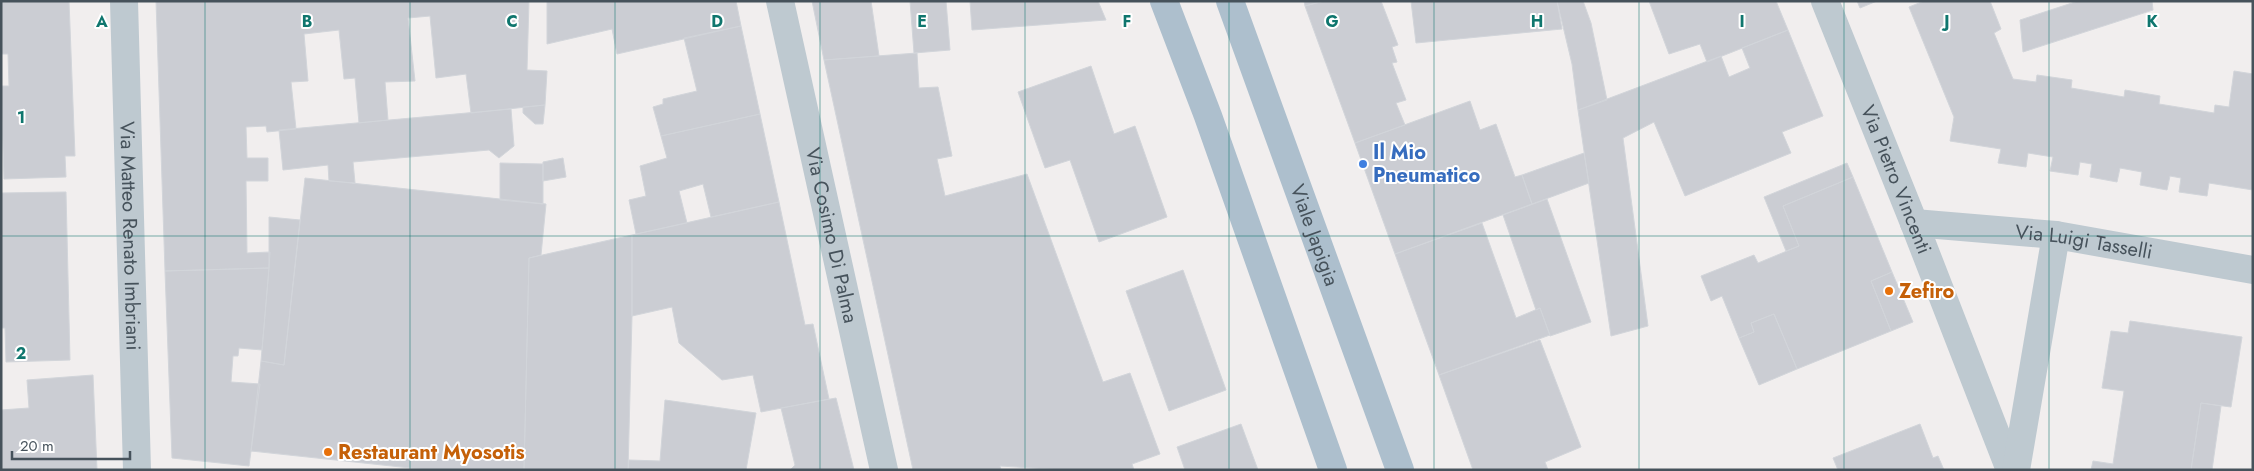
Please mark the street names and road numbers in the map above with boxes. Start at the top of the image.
street label: Via Pietro Vincenti [1853,101,1939,258]
street label: Via Matteo Renato Imbriani [112,121,148,351]
street label: Via Cosimo Di Palma [798,145,865,326]
street label: Viale Japigia [1283,180,1346,290]
street label: Via Luigi Tasselli [2014,218,2155,267]

